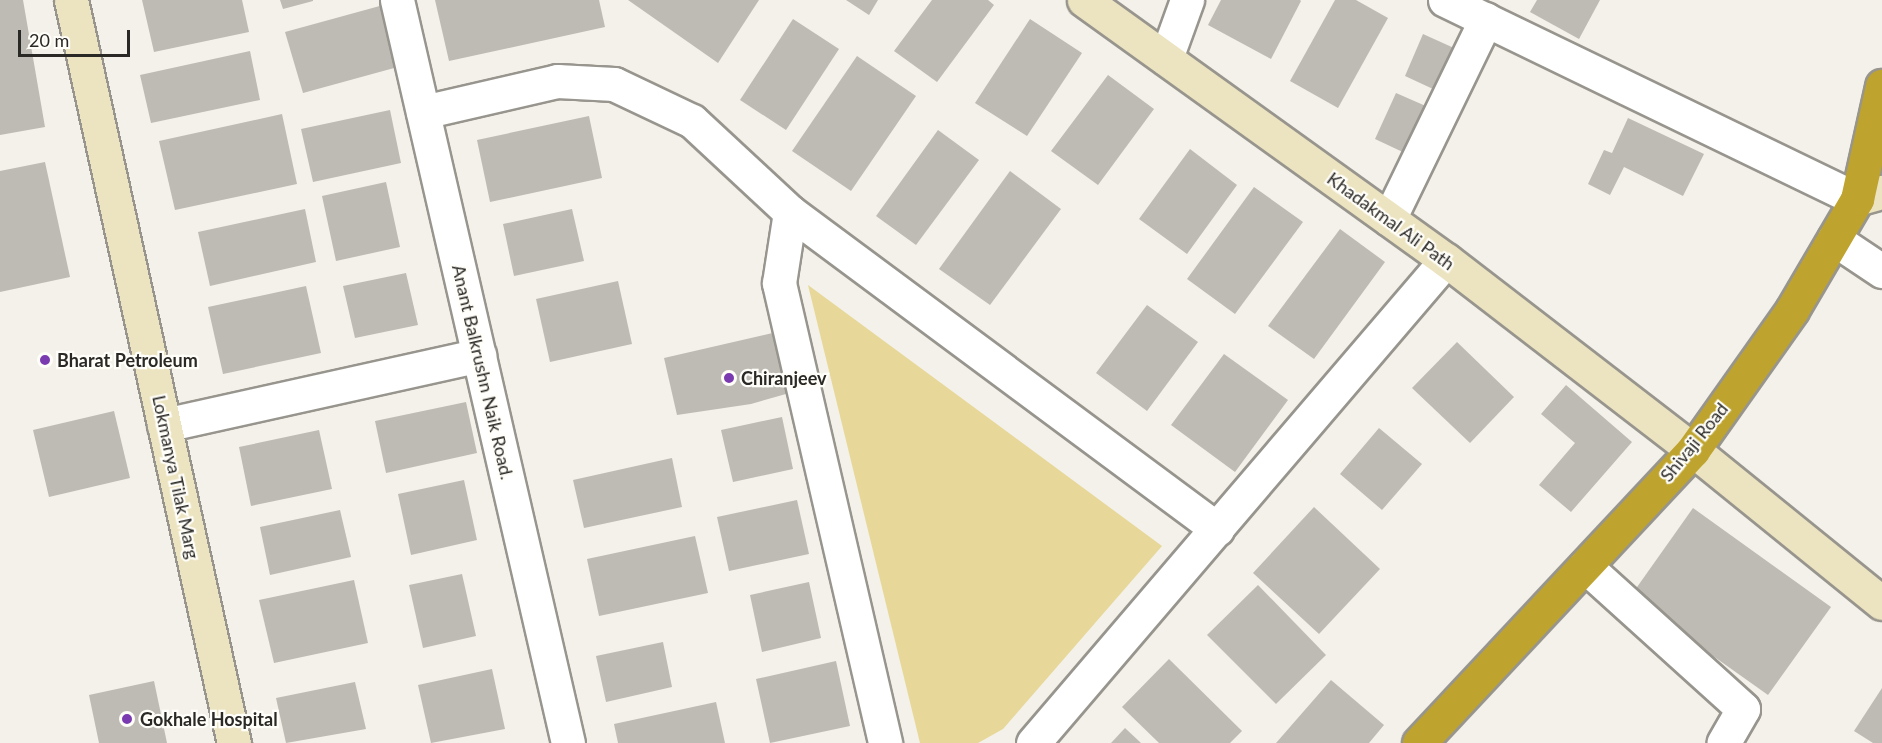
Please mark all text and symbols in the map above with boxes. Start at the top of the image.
scale bar [21,18,134,56]
text: 20 m [29,29,69,51]
street label: Khadakmal Ali Path [1323,167,1459,275]
street label: Anant Balkrushn Naik Road. [448,263,518,481]
place label: Bharat Petroleum [57,349,198,371]
marker: Bharat Petroleum [38,353,52,367]
place label: Chiranjeev [741,367,827,389]
marker: Chiranjeev [722,371,736,385]
street label: Lokmanya Tilak Marg [148,393,204,561]
street label: Shivaji Road [1656,398,1732,486]
place label: Gokhale Hospital [140,708,278,730]
marker: Gokhale Hospital [118,710,136,728]

